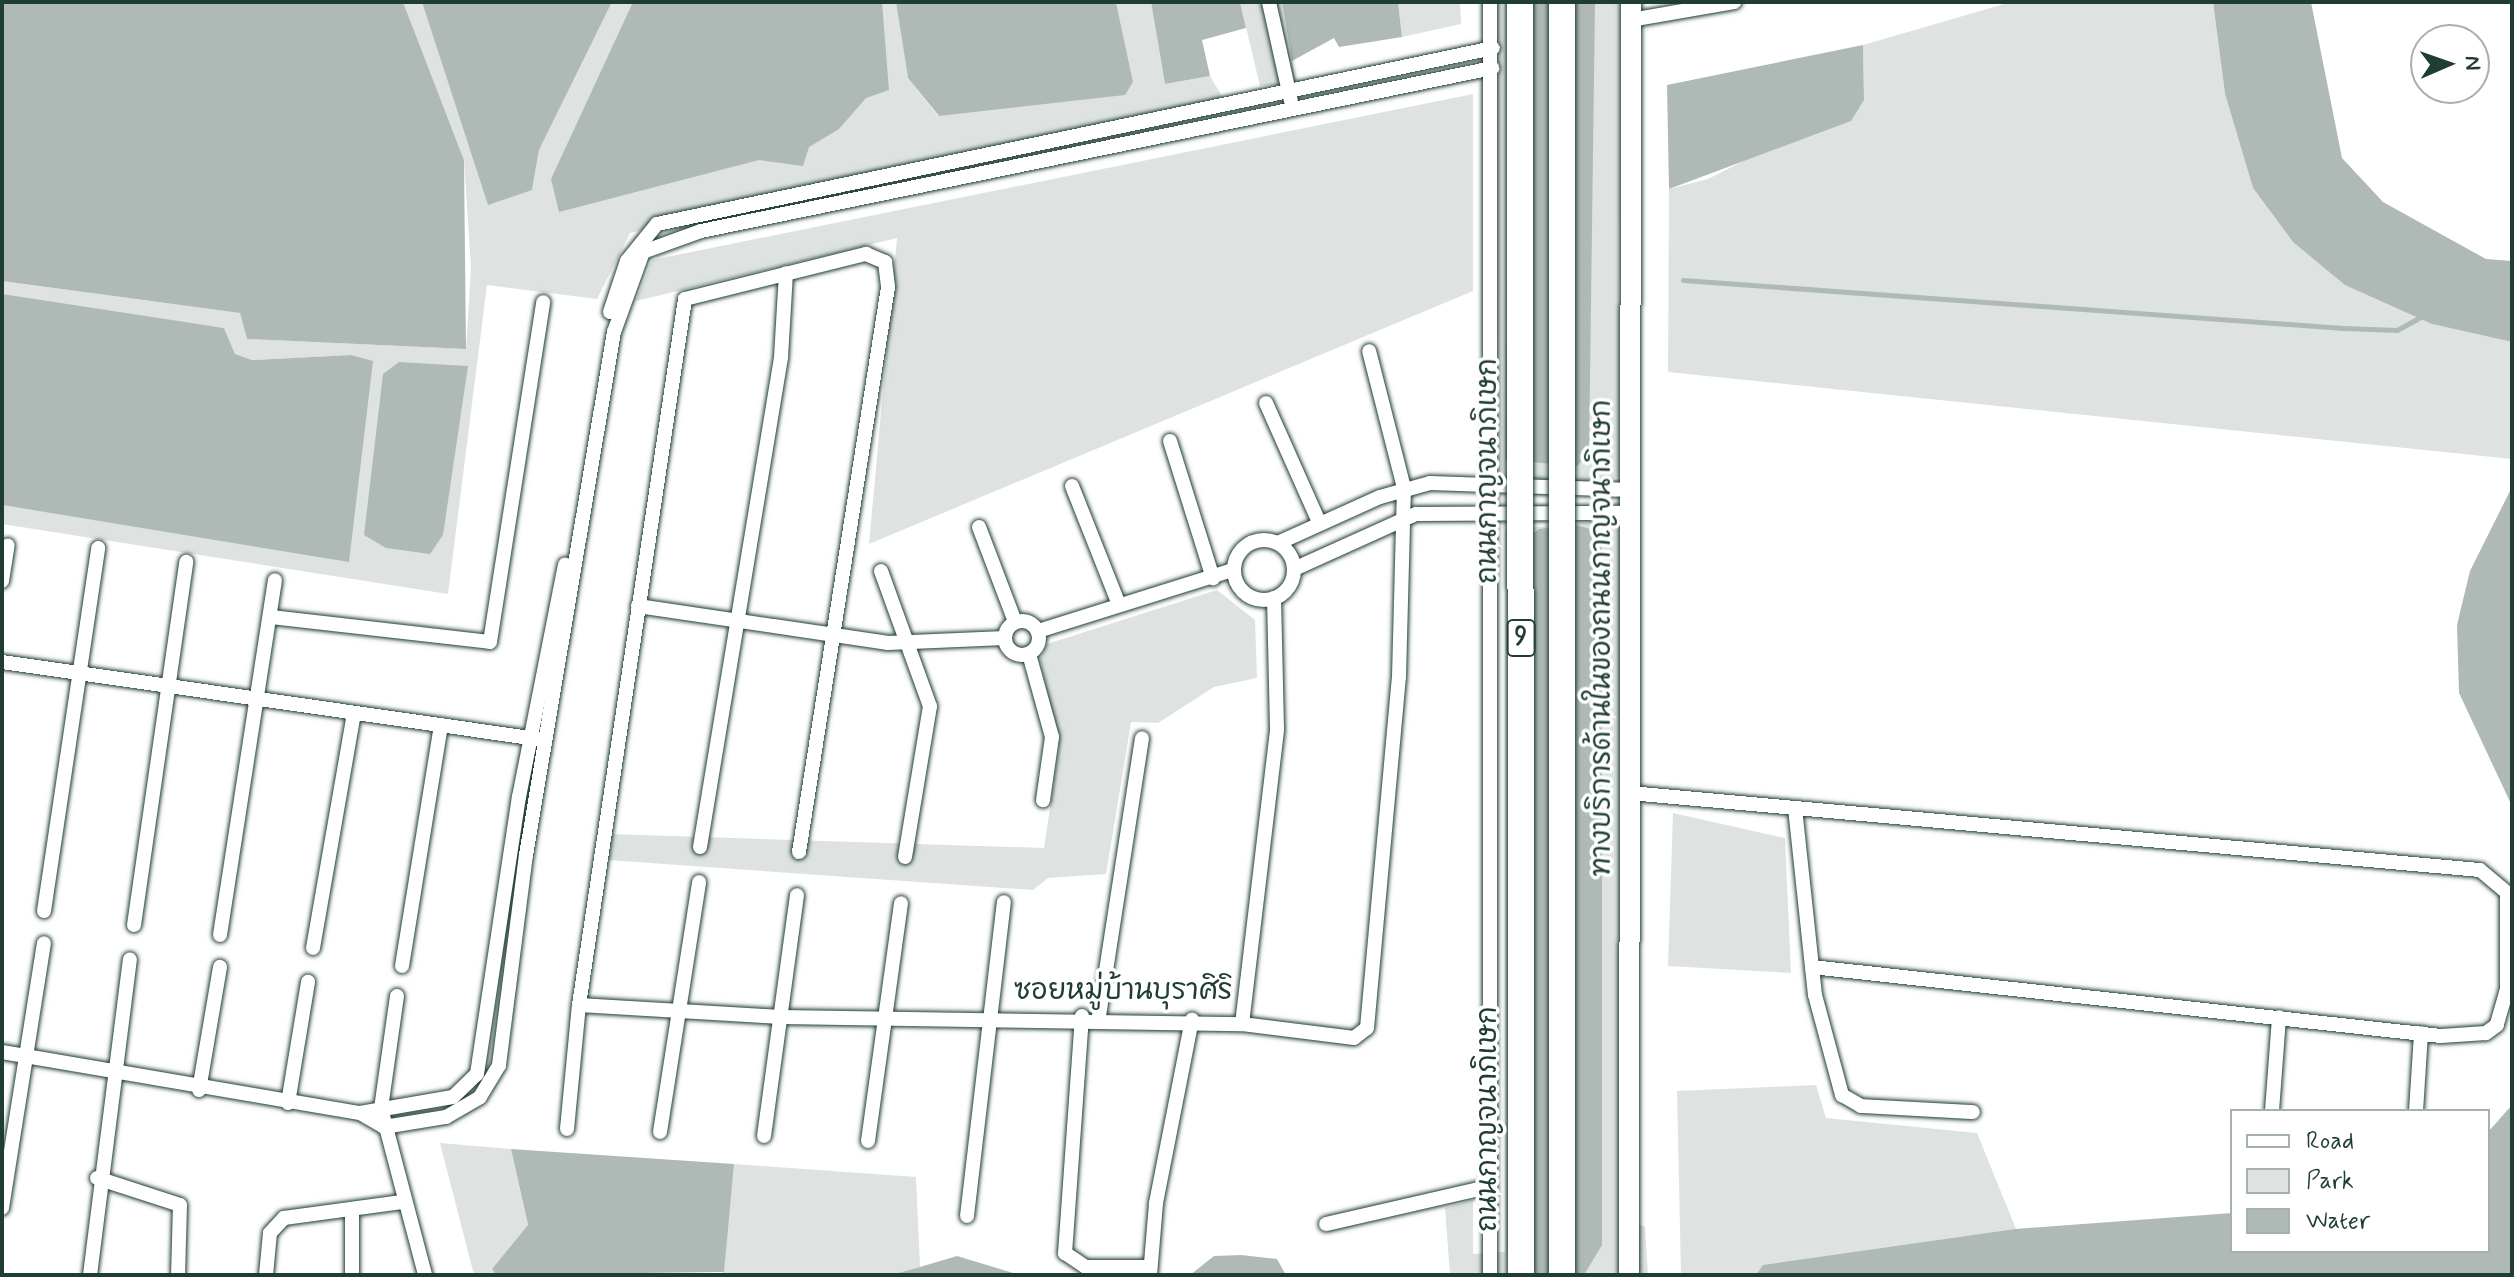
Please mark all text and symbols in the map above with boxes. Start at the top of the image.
north arrow [2410,24,2490,104]
text: N [2458,55,2486,71]
street label: ถนนกาญจนาภิเษก [1472,358,1506,584]
street label: ทางบริการด้านในของถนนกาญจนาภิเษก [1586,399,1620,877]
road number: 9 [1505,616,1537,660]
street label: ซอยหมู่บ้านบุราศิริ [1014,975,1232,1009]
street label: ถนนกาญจนาภิเษก [1472,1006,1506,1232]
legend [2230,1109,2490,1253]
text: Road [2306,1126,2354,1157]
text: Park [2306,1166,2354,1197]
text: Water [2306,1206,2370,1237]

